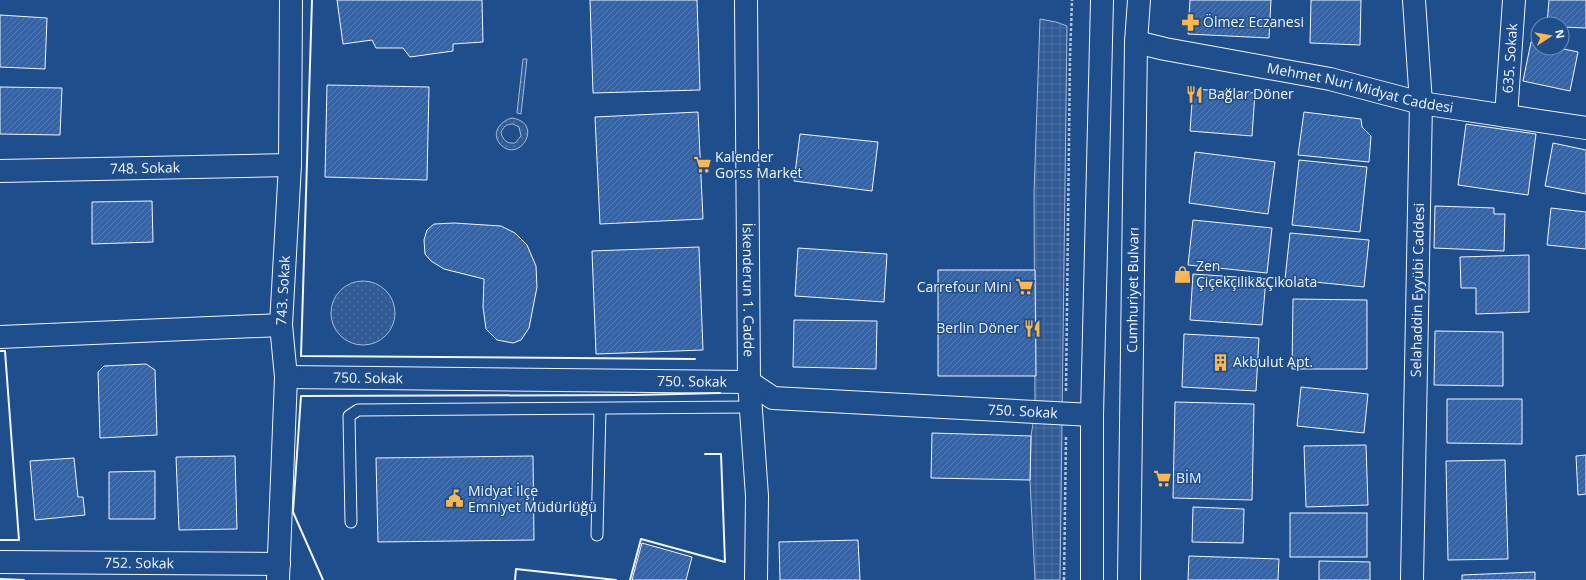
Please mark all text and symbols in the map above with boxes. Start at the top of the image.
pharmacy icon: Ölmez Eczanesi [1180,12,1200,32]
place label: Ölmez Eczanesi [1203,12,1304,31]
north arrow [1530,16,1570,56]
street label: 635. Sokak [1498,22,1521,94]
text: N [1552,28,1569,40]
street label: Mehmet Nuri Midyat Caddesi [1266,58,1455,117]
restaurant icon: Bağlar Döner [1185,84,1205,104]
place label: Bağlar Döner [1208,84,1294,103]
place label: Kalender Gorss Market [715,147,803,182]
supermarket icon: Kalender Gorss Market [692,155,712,175]
street label: 748. Sokak [110,157,181,178]
street label: Selahaddin Eyyübi Caddesi [1406,203,1428,377]
street label: İskenderun 1. Cadde [739,223,759,357]
street label: Cumhuriyet Bulvarı [1122,227,1143,353]
street label: 743. Sokak [271,254,294,326]
place label: Zen Çiçekçilik&Çikolata [1196,256,1317,291]
shop icon: Zen Çiçekçilik&Çikolata [1173,264,1193,284]
place label: Carrefour Mini [917,277,1012,296]
supermarket icon: Carrefour Mini [1015,277,1035,297]
place label: Berlin Döner [936,318,1019,337]
restaurant icon: Berlin Döner [1022,318,1042,338]
building icon: Akbulut Apt. [1210,352,1230,372]
place label: Akbulut Apt. [1233,352,1313,371]
street label: 750. Sokak [333,368,404,387]
street label: 750. Sokak [657,371,728,391]
street label: 750. Sokak [987,399,1059,422]
supermarket icon: BİM [1153,468,1173,488]
place label: BİM [1176,468,1202,487]
place label: Midyat İlçe Emniyet Müdürlüğü [468,481,597,516]
public building icon: Midyat İlçe Emniyet Müdürlüğü [445,489,465,509]
street label: 752. Sokak [104,553,175,572]

